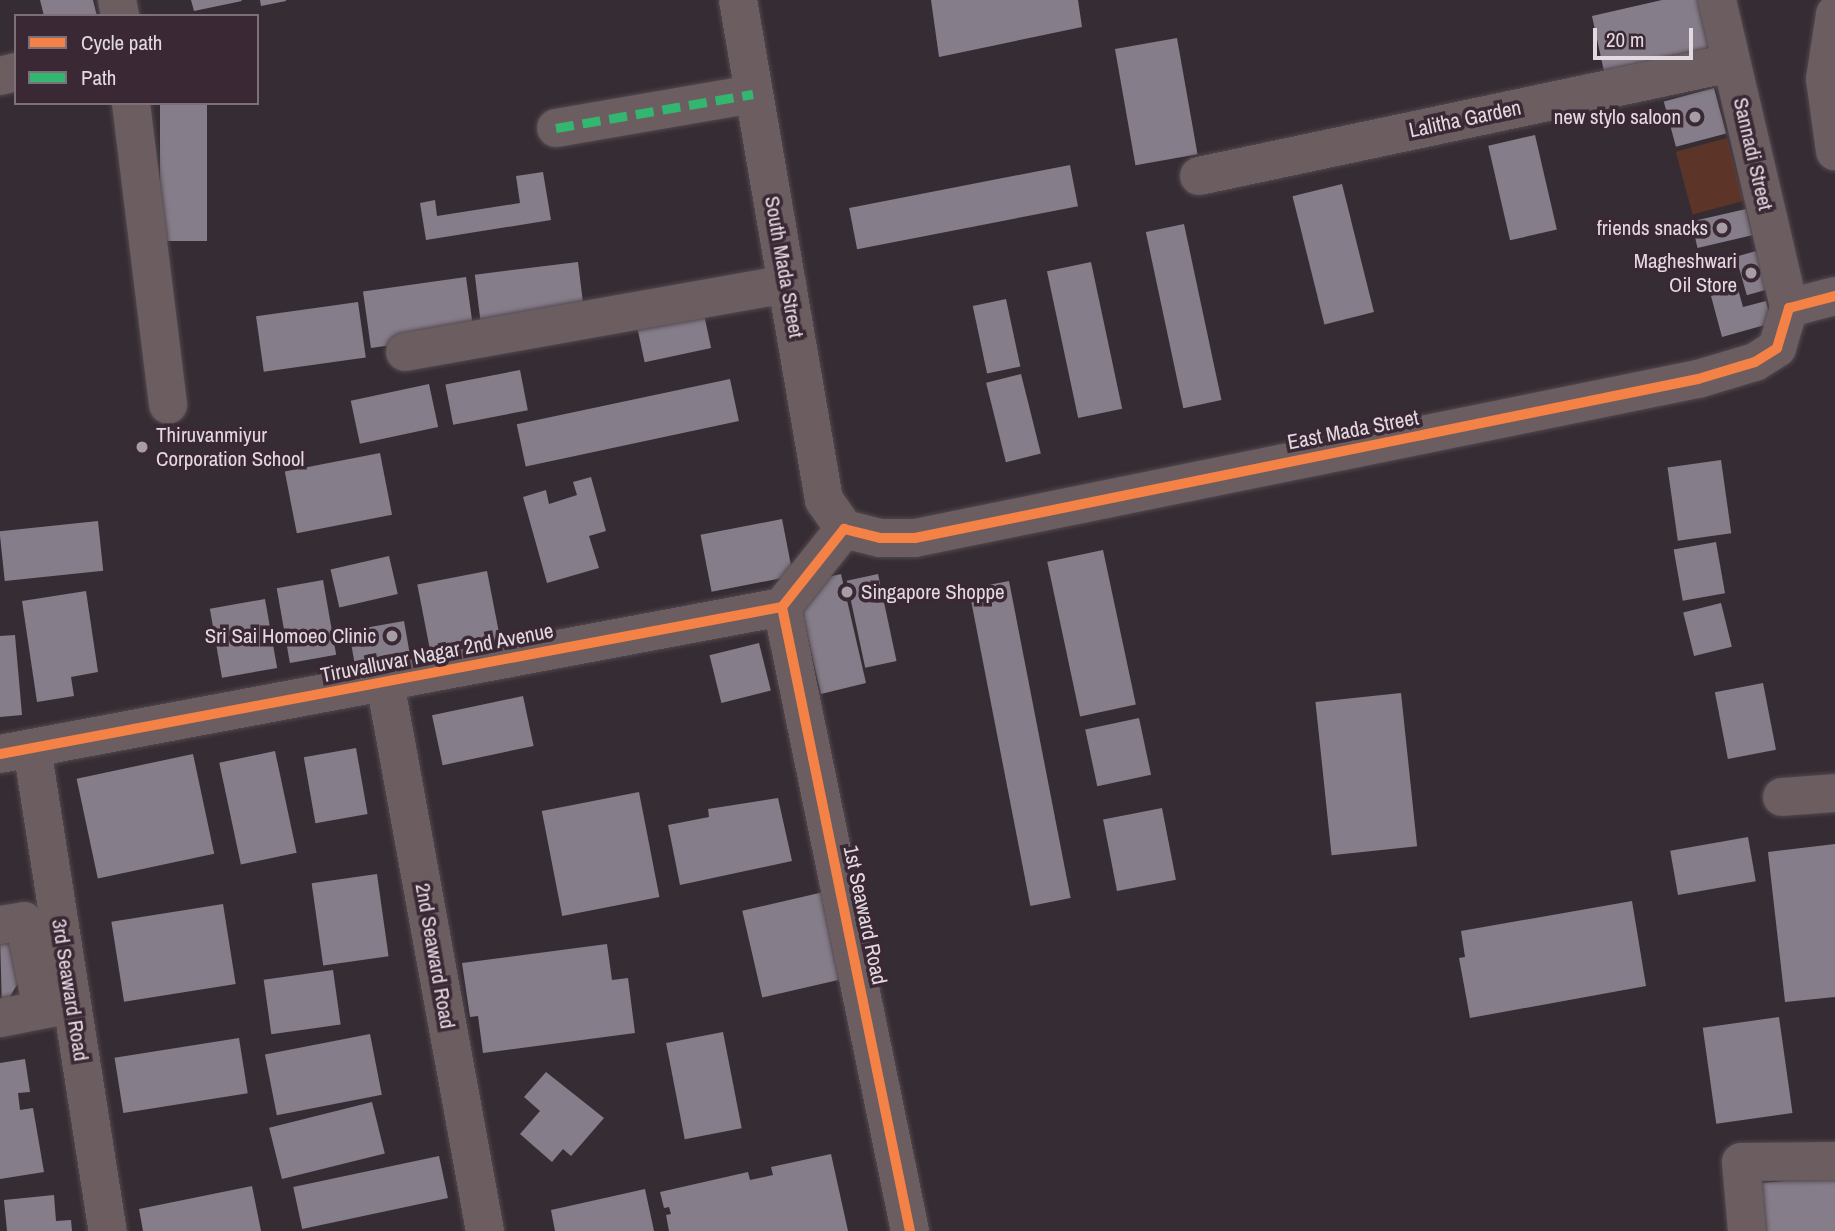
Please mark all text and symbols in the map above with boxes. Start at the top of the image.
legend [14,14,259,105]
scale bar [1597,14,1697,58]
text: 20 m [1606,25,1644,54]
text: Cycle path [81,28,162,57]
text: Path [81,63,116,92]
street label: Lalitha Garden [1407,95,1523,143]
street label: Sannadi Street [1728,95,1778,213]
place label: new stylo saloon [1554,104,1681,130]
marker: new stylo saloon [1687,109,1703,125]
street label: South Mada Street [759,194,809,340]
place label: friends snacks [1597,215,1708,241]
marker: friends snacks [1714,220,1730,236]
place label: Magheshwari Oil Store [1634,248,1737,298]
marker: Magheshwari Oil Store [1743,265,1759,281]
street label: East Mada Street [1285,405,1421,455]
place label: Thiruvanmiyur Corporation School [156,422,304,472]
marker: Thiruvanmiyur Corporation School [134,439,150,455]
place label: Singapore Shoppe [861,579,1005,605]
marker: Singapore Shoppe [839,584,855,600]
street label: Tiruvalluvar Nagar 2nd Avenue [318,618,556,688]
place label: Sri Sai Homoeo Clinic [205,623,376,649]
marker: Sri Sai Homoeo Clinic [382,626,402,646]
street label: 1st Seaward Road [838,843,892,987]
street label: 2nd Seaward Road [410,881,460,1031]
street label: 3rd Seaward Road [46,917,94,1063]

